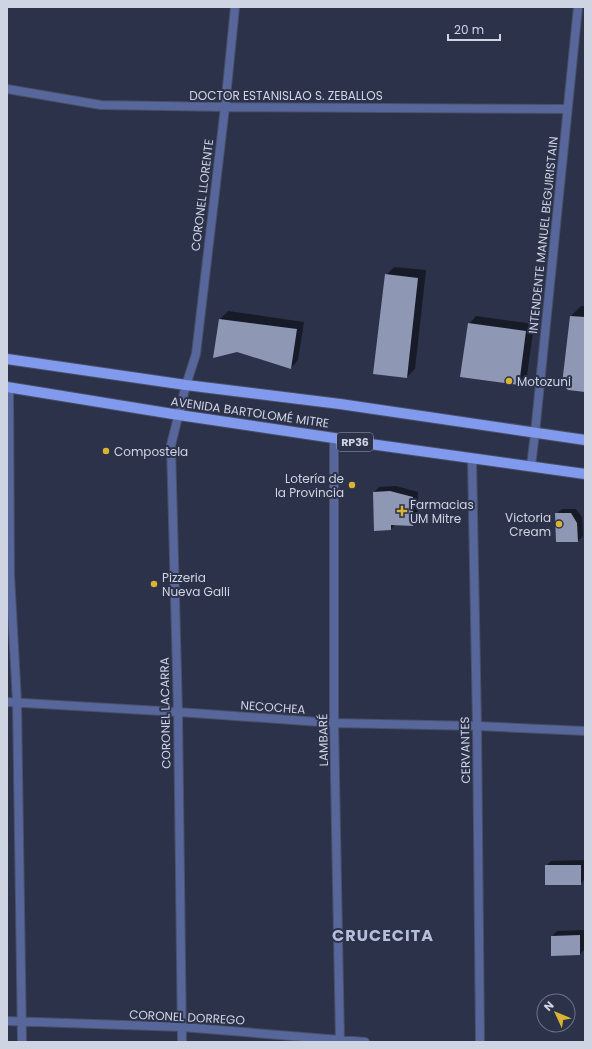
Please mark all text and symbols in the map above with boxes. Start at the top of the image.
scale bar [448,16,500,42]
text: 20 m [454,21,484,38]
street label: DOCTOR ESTANISLAO S. ZEBALLOS [189,87,383,104]
street label: INTENDENTE MANUEL BEGUIRISTAIN [524,136,562,334]
street label: CORONEL LLORENTE [187,138,217,252]
place label: Motozuni [517,373,571,390]
marker: Motozuni [504,376,514,386]
street label: AVENIDA BARTOLOMÉ MITRE [170,392,330,432]
road number: RP36 [337,433,373,451]
place label: Compostela [114,443,188,460]
marker: Compostela [101,446,111,456]
place label: Lotería de la Provincia [275,470,344,501]
marker: Lotería de la Provincia [347,480,357,490]
place label: Farmacias UM Mitre [410,496,474,527]
marker: Farmacias UM Mitre [397,506,407,516]
place label: Victoria Cream [505,509,551,540]
marker: Victoria Cream [554,519,564,529]
place label: Pizzeria Nueva Galli [162,569,230,600]
marker: Pizzeria Nueva Galli [149,579,159,589]
street label: CORONEL LACARRA [156,657,174,769]
street label: NECOCHEA [240,696,306,718]
street label: LAMBARÉ [314,714,332,766]
street label: CERVANTES [456,716,474,784]
district label: CRUCECITA [332,924,434,947]
north arrow [536,993,576,1033]
text: N [540,998,557,1015]
street label: CORONEL DORREGO [129,1005,245,1029]

